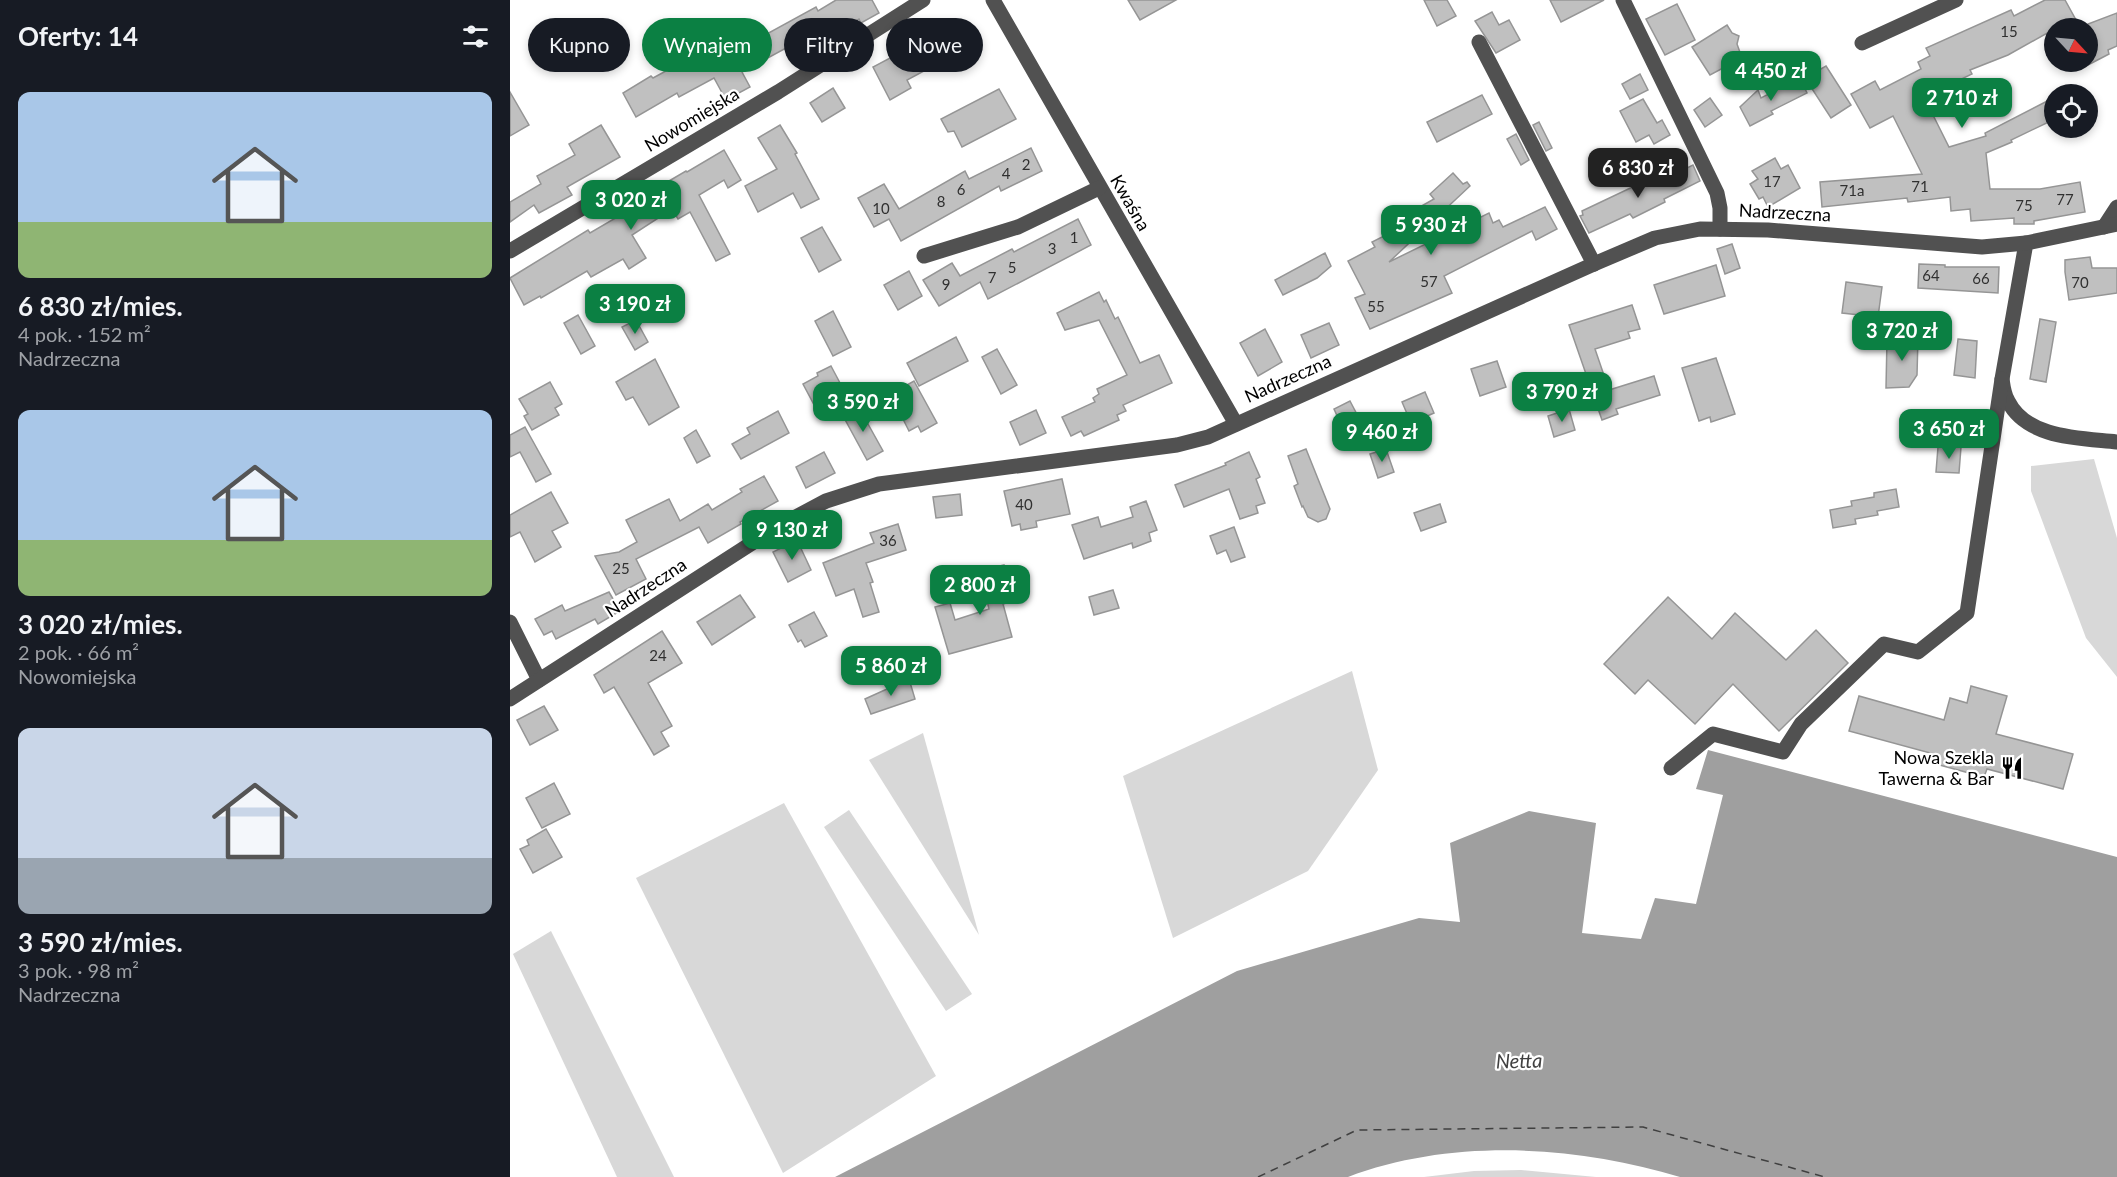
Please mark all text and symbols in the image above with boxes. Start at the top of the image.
chip: Kupno [528,18,630,72]
chip: Wynajem [642,18,772,72]
chip: Filtry [784,18,874,72]
chip: Nowe [886,18,983,72]
north arrow [2044,18,2098,72]
map controls [2044,18,2098,138]
text: Oferty: 14 [18,20,138,52]
icon: filters [459,20,492,53]
house number: 15 [2000,22,2018,40]
pin: 4 450 zł [1709,51,1833,102]
text: 4 450 zł [1735,58,1807,82]
pin: 2 710 zł [1900,78,2024,129]
street label: Nowomiejska [640,82,743,156]
button: locate [2044,84,2098,138]
text: 2 710 zł [1926,85,1998,109]
icon: home [201,131,309,239]
pin: 6 830 zł [1576,148,1700,199]
house number: 2 [1022,155,1030,173]
text: 6 830 zł [1602,155,1674,179]
house number: 4 [1002,164,1011,182]
street label: Kwaśna [1106,171,1156,234]
house number: 17 [1763,172,1781,190]
house number: 71 [1911,177,1929,195]
pin: 3 020 zł [569,180,693,231]
house number: 6 [957,180,966,198]
house number: 71a [1840,181,1864,199]
text: 3 020 zł [595,187,667,211]
house number: 77 [2056,190,2074,208]
house number: 8 [937,192,945,210]
house number: 75 [2015,196,2033,214]
house number: 10 [872,199,890,217]
street label: Nadrzeczna [1738,199,1832,225]
pin: 5 930 zł [1369,205,1493,256]
text: 5 930 zł [1395,212,1467,236]
house number: 1 [1070,228,1078,246]
house number: 3 [1048,239,1056,257]
house number: 5 [1008,258,1016,276]
house number: 64 [1922,266,1940,284]
house number: 7 [988,268,997,286]
house number: 66 [1972,269,1990,287]
house number: 57 [1420,272,1438,290]
house number: 70 [2071,273,2089,291]
house number: 9 [942,275,950,293]
pin: 3 190 zł [573,284,697,335]
text: 6 830 zł/mies. [18,290,183,322]
text: 3 190 zł [599,291,671,315]
house number: 55 [1367,297,1385,315]
pin: 3 720 zł [1840,311,1964,362]
text: 3 720 zł [1866,318,1938,342]
text: 4 pok. · 152 m² [18,322,151,346]
text: Nadrzeczna [18,346,121,370]
street label: Nadrzeczna [1241,349,1334,407]
pin: 3 790 zł [1500,372,1624,423]
text: 3 790 zł [1526,379,1598,403]
pin: 3 590 zł [801,382,925,433]
text: 3 590 zł [827,389,899,413]
pin: 3 650 zł [1887,409,2011,460]
pin: 9 460 zł [1320,412,1444,463]
text: 3 650 zł [1913,416,1985,440]
text: 9 460 zł [1346,419,1418,443]
icon: home [201,449,309,557]
house number: 40 [1015,495,1033,513]
pin: 9 130 zł [730,510,854,561]
text: 9 130 zł [756,517,828,541]
house number: 36 [879,531,897,549]
street label: Nadrzeczna [601,553,690,622]
house number: 25 [612,559,630,577]
pin: 2 800 zł [918,565,1042,616]
text: 2 800 zł [944,572,1016,596]
text: 3 020 zł/mies. [18,608,183,640]
text: 2 pok. · 66 m² [18,640,139,664]
house number: 24 [649,646,667,664]
pin: 5 860 zł [829,646,953,697]
text: 5 860 zł [855,653,927,677]
text: Nowomiejska [18,664,136,688]
place label: Nowa Szekla Tawerna & Bar [1878,746,1994,789]
restaurant icon: Nowa Szekla Tawerna & Bar [1999,755,2025,781]
icon: home [201,767,309,875]
text: 3 590 zł/mies. [18,926,183,958]
text: 3 pok. · 98 m² [18,958,139,982]
text: Nadrzeczna [18,982,121,1006]
water label: Netta [1496,1048,1542,1072]

